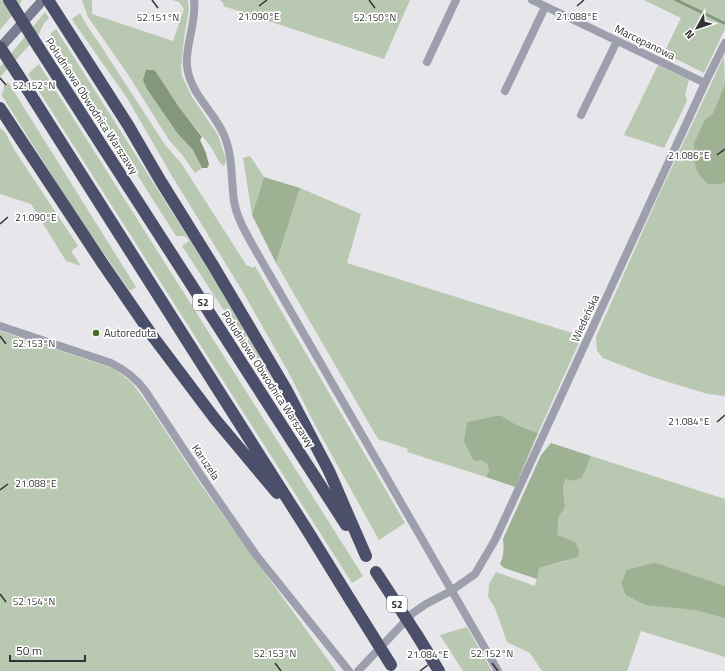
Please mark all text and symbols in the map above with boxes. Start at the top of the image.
north arrow [677,8,717,48]
text: 21.090°E [238,9,280,24]
text: 21.088°E [556,9,598,24]
text: 52.151°N [137,10,179,25]
text: 52.150°N [354,10,396,25]
street label: Marcepanowa [612,20,678,64]
text: N [681,26,698,42]
street label: Południowa Obwodnica Warszawy [42,35,143,178]
text: 52.152°N [13,78,55,93]
text: 21.086°E [668,148,710,163]
text: 21.090°E [15,210,57,225]
street label: Wiedeńska [567,291,603,344]
road number: S2 [193,294,213,310]
street label: Południowa Obwodnica Warszawy [218,308,319,451]
place label: Autoreduta [104,325,157,341]
marker: Autoreduta [91,328,101,338]
text: 52.153°N [13,336,55,351]
text: 21.084°E [668,414,710,429]
street label: Karuzela [188,441,224,483]
text: 21.088°E [15,476,57,491]
text: 52.154°N [13,594,55,609]
road number: S2 [387,596,407,612]
scale bar [10,637,85,663]
text: 50 m [16,641,42,660]
text: 52.153°N [254,646,296,661]
text: 52.152°N [471,646,513,661]
text: 21.084°E [407,647,449,662]

